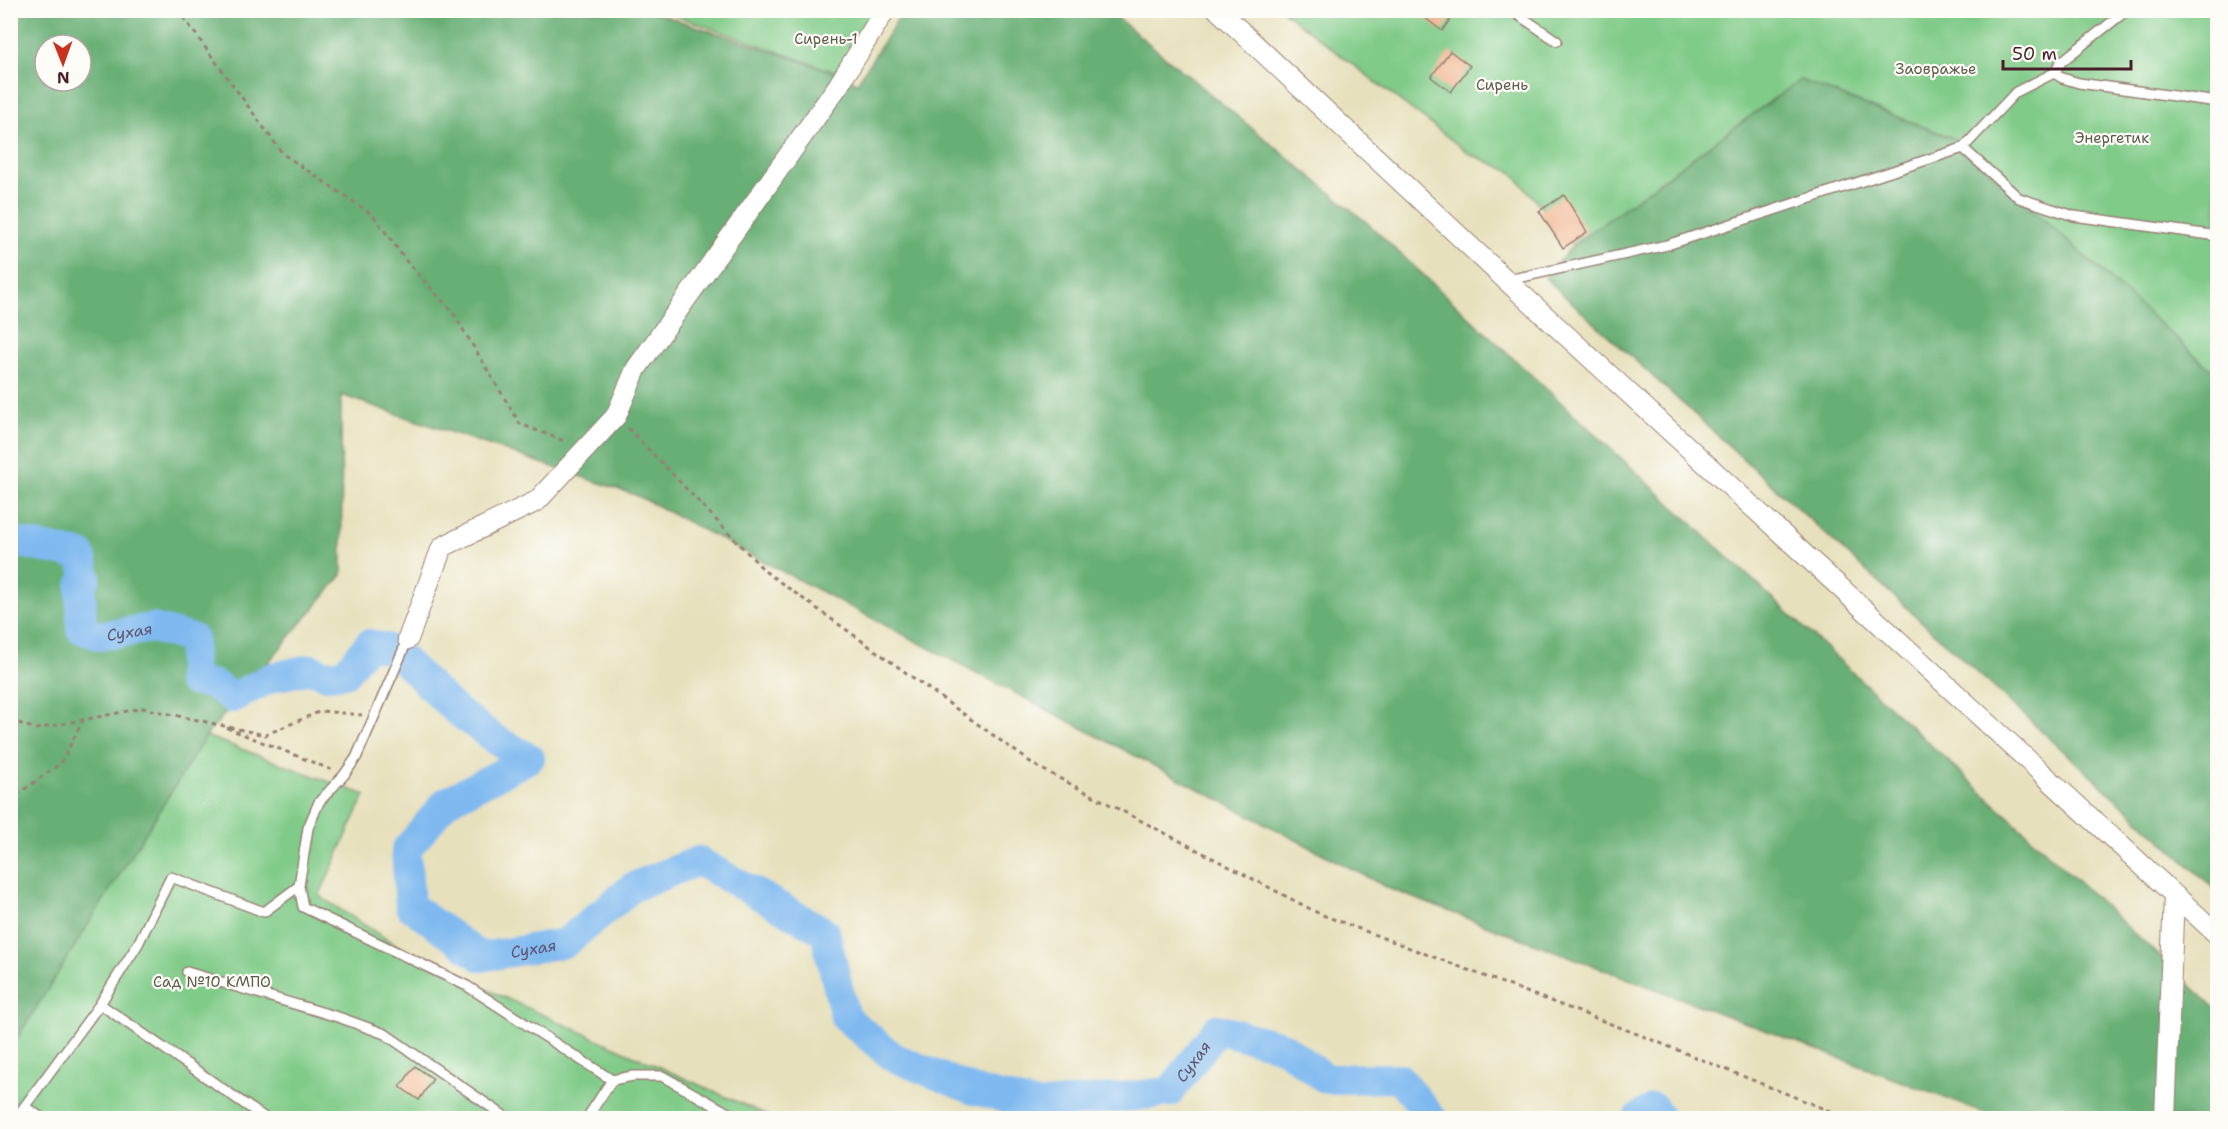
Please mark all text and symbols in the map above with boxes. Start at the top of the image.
park label: Сирень-1 [794,29,858,49]
north arrow [33,33,93,93]
scale bar [2003,33,2130,71]
text: 50 m [2012,42,2057,66]
park label: Заовражье [1895,59,1977,79]
text: N [57,67,70,88]
park label: Сирень [1476,75,1528,95]
park label: Энергетик [2075,128,2149,148]
water label: Сухая [105,618,154,646]
water label: Сухая [509,935,558,963]
park label: Сад №10 КМПО [153,972,271,992]
water label: Сухая [1171,1037,1216,1087]

